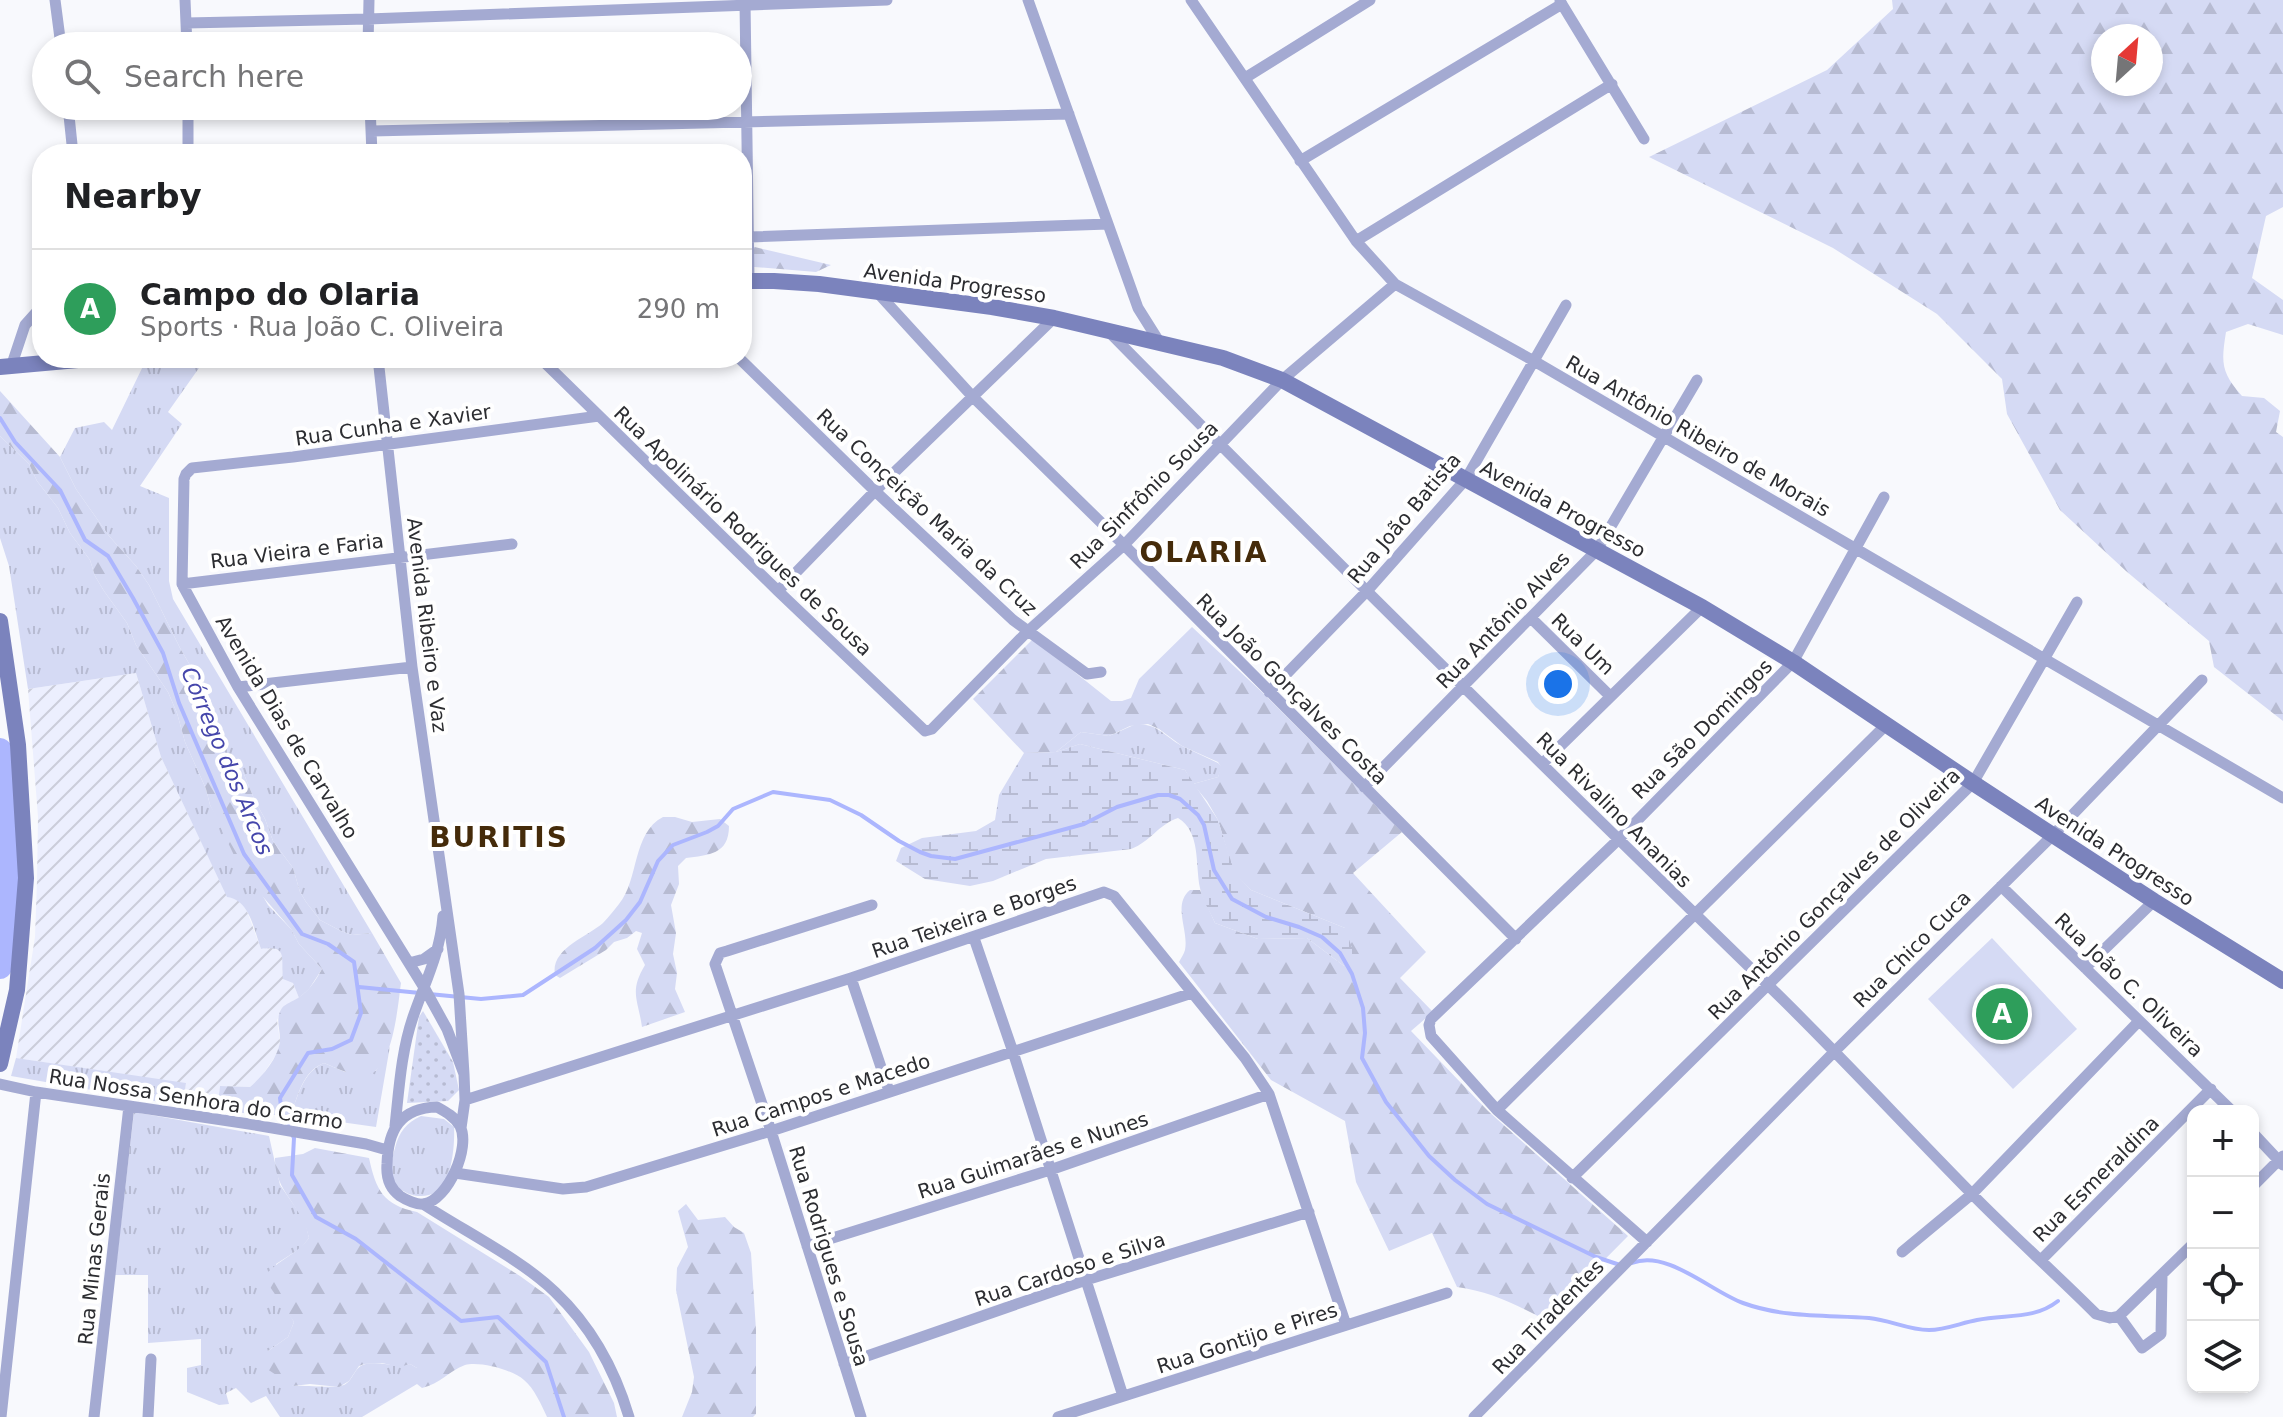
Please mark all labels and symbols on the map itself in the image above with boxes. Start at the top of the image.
north arrow [2091,24,2163,96]
street label: Avenida Progresso [862,258,1048,308]
street label: Rua Antônio Ribeiro de Morais [1562,350,1834,522]
street label: Rua Cunha e Xavier [294,399,493,451]
street label: Rua Apolinário Rodrigues de Sousa [609,401,877,661]
street label: Rua Conçeição Maria da Cruz [812,403,1042,621]
street label: Rua Sinfrônio Sousa [1065,416,1223,574]
street label: Rua João Batista [1342,448,1466,588]
street label: Avenida Progresso [1476,455,1650,563]
street label: Avenida Ribeiro e Vaz [402,516,452,734]
street label: Rua Vieira e Faria [209,528,385,574]
district label: OLARIA [1140,536,1268,569]
street label: Rua Antônio Alves [1431,546,1575,694]
street label: Rua João Gonçalves Costa [1192,589,1392,789]
street label: Rua Um [1546,608,1620,680]
street label: Avenida Dias de Carvalho [211,611,363,843]
street label: Rua São Domingos [1627,654,1777,804]
water label: Córrego dos Arcos [176,663,278,859]
your location [1538,664,1578,704]
street label: Rua Rivalino Ananias [1531,727,1697,893]
street label: Rua Antônio Gonçalves de Oliveira [1703,763,1965,1025]
street label: Avenida Progresso [2031,791,2199,911]
district label: BURITIS [429,821,569,854]
street label: Rua Teixeira e Borges [869,871,1079,963]
street label: Rua Chico Cuca [1848,885,1976,1013]
street label: Rua João C. Oliveira [2050,908,2208,1062]
pin: A [1976,984,2028,1044]
street label: Rua Campos e Macedo [709,1048,933,1142]
street label: Rua Nossa Senhora do Carmo [47,1064,345,1134]
street label: Rua Guimarães e Nunes [915,1106,1151,1204]
street label: Rua Esmeraldina [2028,1111,2164,1247]
street label: Rua Rodrigues e Sousa [784,1143,874,1369]
street label: Rua Minas Gerais [73,1172,115,1346]
street label: Rua Cardoso e Silva [972,1227,1168,1311]
street label: Rua Tiradentes [1487,1255,1609,1379]
street label: Rua Gontijo e Pires [1154,1297,1340,1379]

